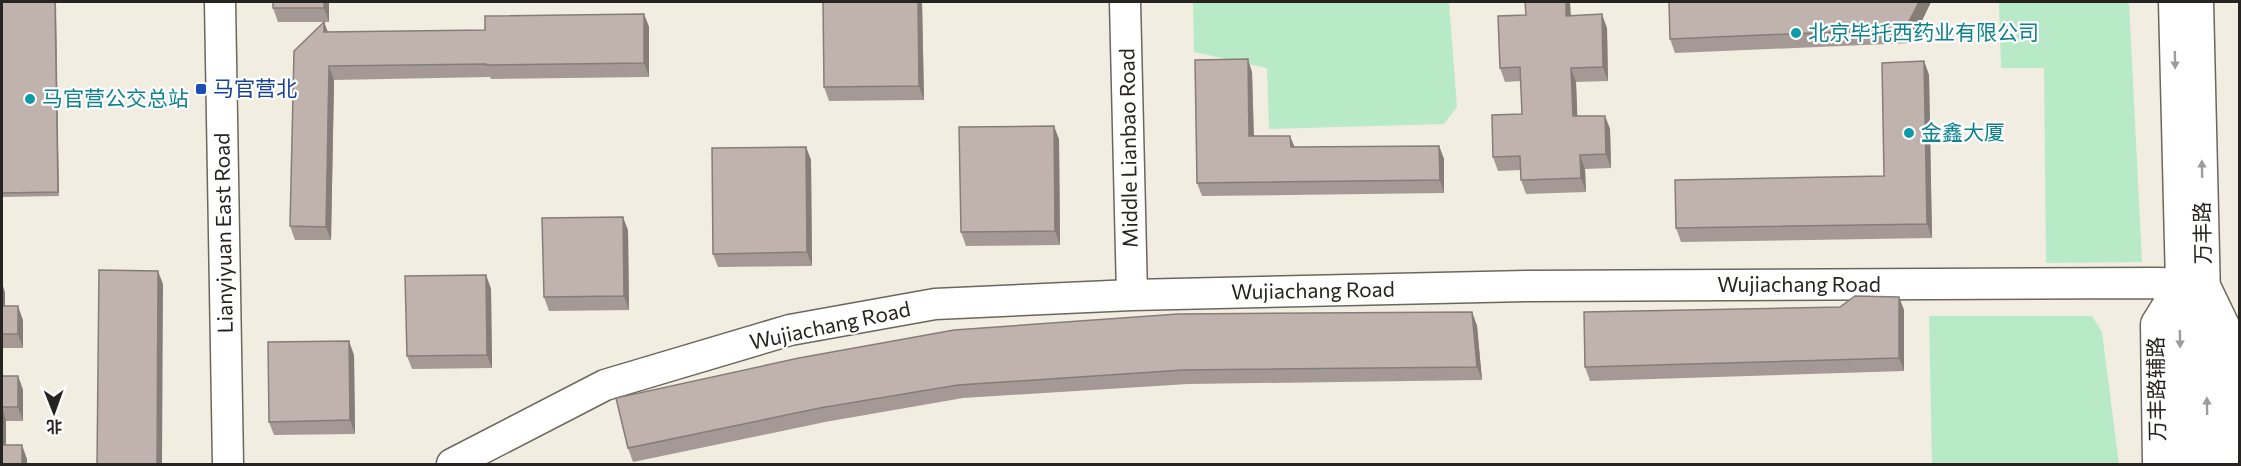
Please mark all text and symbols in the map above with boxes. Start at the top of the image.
place label: 北京毕托西药业有限公司 [1808,19,2039,44]
marker: 北京毕托西药业有限公司 [1789,26,1803,40]
street label: Middle Lianbao Road [1113,48,1142,248]
one-way arrow [2170,50,2180,69]
place label: 马官营北 [213,75,297,100]
marker: 马官营北 [194,82,208,96]
place label: 马官营公交总站 [42,85,189,110]
marker: 马官营公交总站 [23,92,37,106]
place label: 金鑫大厦 [1921,119,2005,144]
marker: 金鑫大厦 [1902,126,1916,140]
street label: Lianyiyuan East Road [208,132,237,334]
one-way arrow [2197,160,2206,179]
street label: 万丰路 [2188,201,2215,265]
street label: Wujiachang Road [1717,271,1881,296]
street label: Wujiachang Road [1231,276,1395,303]
street label: Wujiachang Road [747,295,912,354]
one-way arrow [2176,329,2185,348]
street label: 万丰路辅路 [2142,336,2169,442]
north arrow [24,382,84,442]
one-way arrow [2203,397,2212,416]
text: 北 [46,418,62,437]

